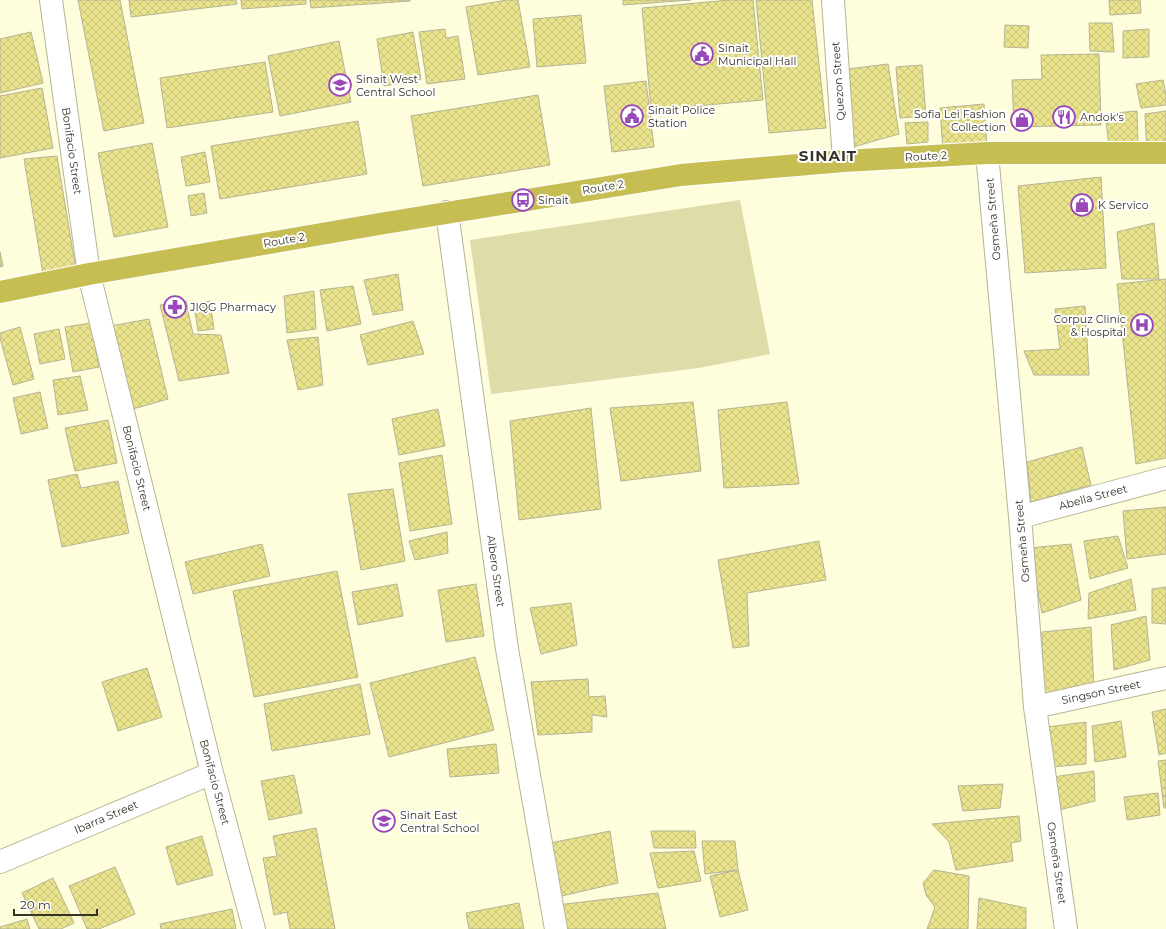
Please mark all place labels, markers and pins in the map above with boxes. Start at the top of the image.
public building icon: Sinait Municipal Hall [689,41,715,67]
place label: Sinait Municipal Hall [718,41,796,68]
school or university icon: Sinait West Central School [327,72,353,98]
place label: Sinait West Central School [356,72,435,99]
public building icon: Sinait Police Station [619,103,645,129]
place label: Sinait Police Station [648,103,716,130]
restaurant icon: Andok's [1051,104,1077,130]
place label: Sofia Lei Fashion Collection [914,107,1006,134]
shop icon: Sofia Lei Fashion Collection [1009,107,1035,133]
place label: Andok's [1080,110,1124,124]
bus stop icon: Sinait [510,187,536,213]
shop icon: K Servico [1069,192,1095,218]
place label: Sinait [538,193,570,207]
place label: K Servico [1098,198,1149,212]
pharmacy icon: JIQG Pharmacy [162,294,188,320]
place label: JIQG Pharmacy [189,300,276,314]
place label: Corpuz Clinic & Hospital [1054,312,1126,339]
hospital icon: Corpuz Clinic & Hospital [1129,312,1155,338]
school or university icon: Sinait East Central School [371,808,397,834]
place label: Sinait East Central School [400,808,479,835]

